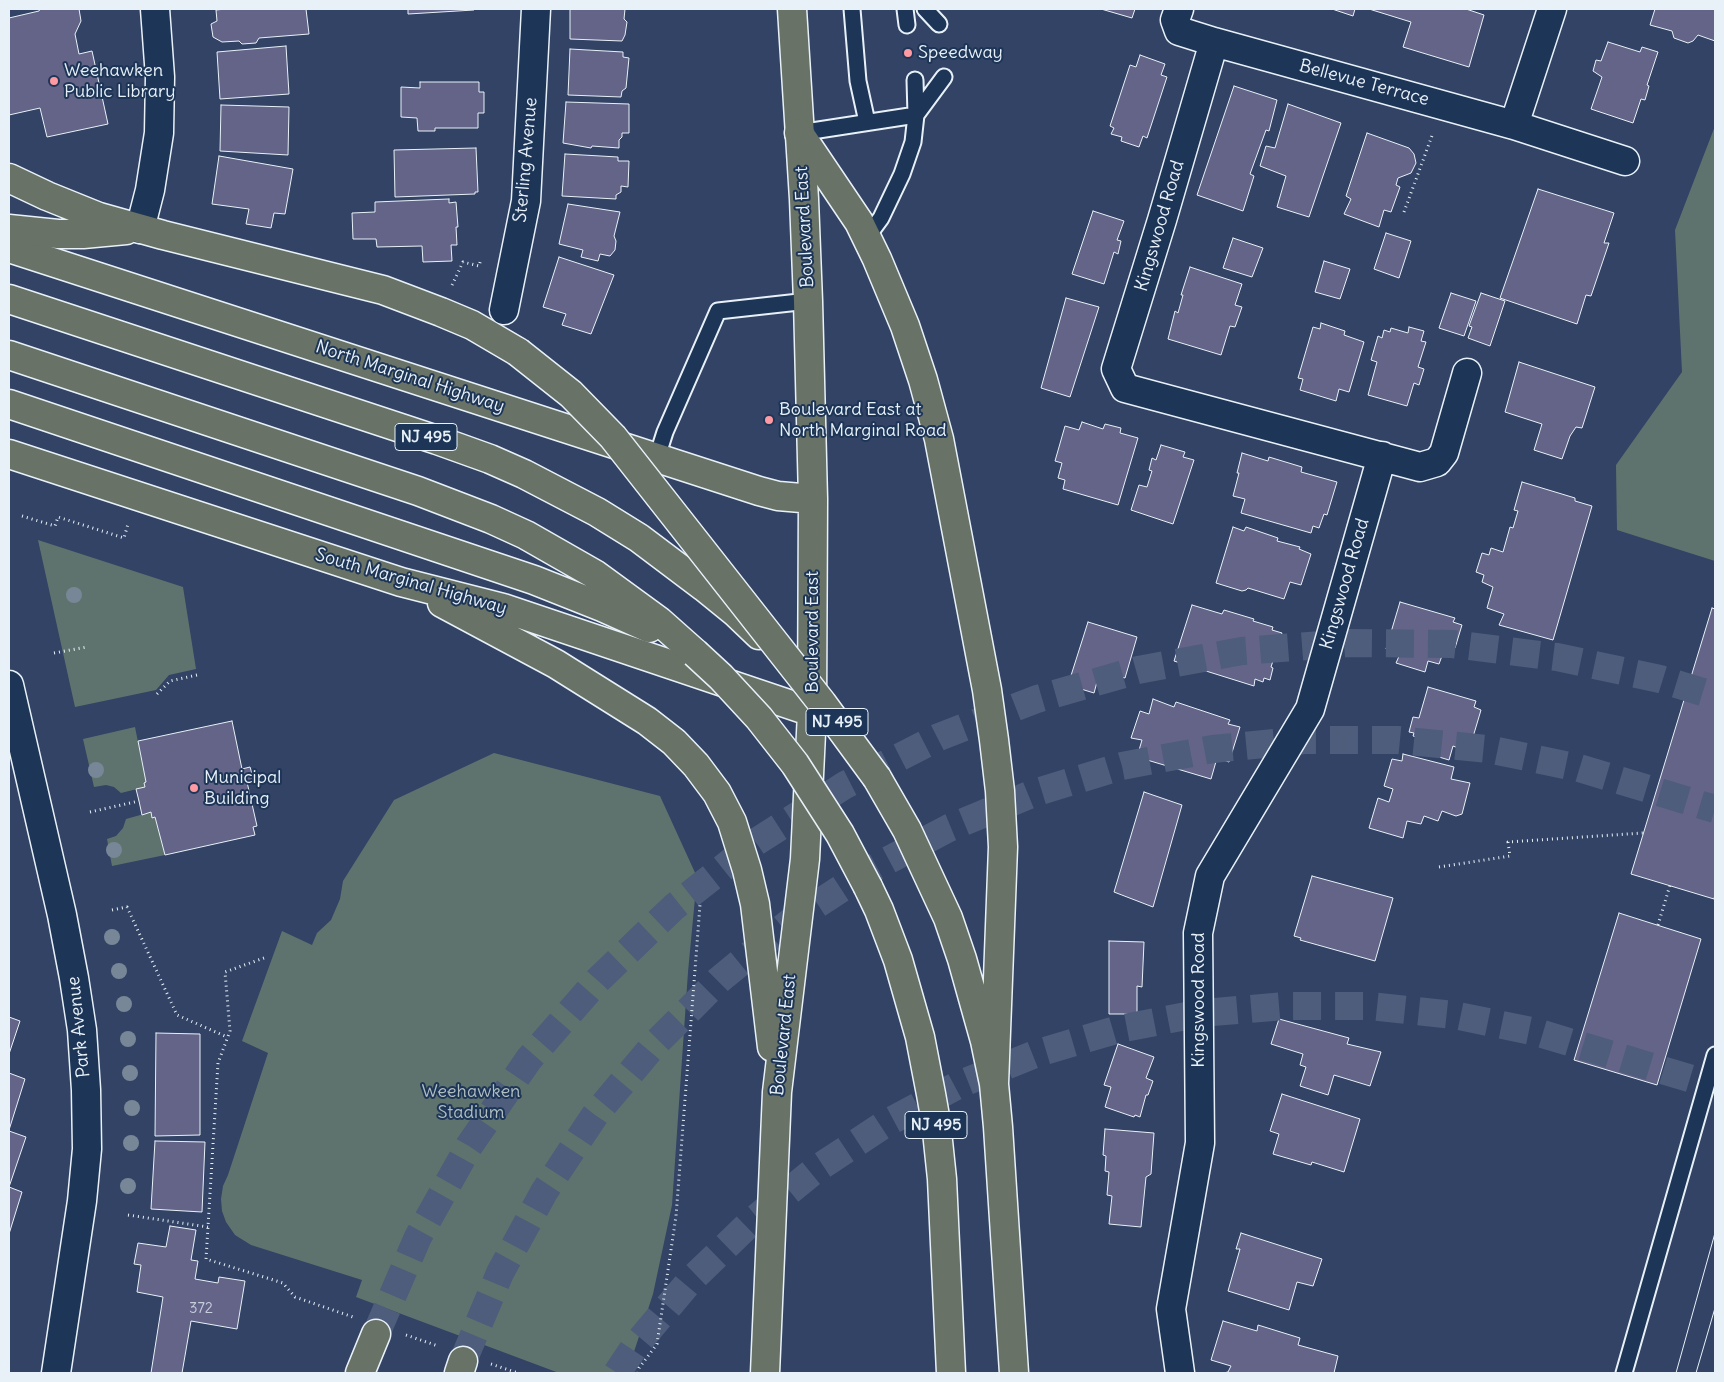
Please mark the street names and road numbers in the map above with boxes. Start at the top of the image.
street label: Bellevue Terrace [1297,55,1431,111]
street label: Sterling Avenue [510,96,542,224]
street label: Kingswood Road [1131,158,1189,294]
street label: Boulevard East [791,166,819,288]
street label: North Marginal Highway [313,336,507,418]
road number: NJ 495 [395,424,457,451]
street label: Kingswood Road [1316,516,1374,652]
street label: South Marginal Highway [313,544,509,620]
street label: Boulevard East [802,571,824,693]
road number: NJ 495 [806,709,868,736]
street label: Kingswood Road [1188,932,1210,1068]
street label: Boulevard East [767,973,801,1097]
street label: Park Avenue [63,975,95,1079]
road number: NJ 495 [905,1112,967,1138]

